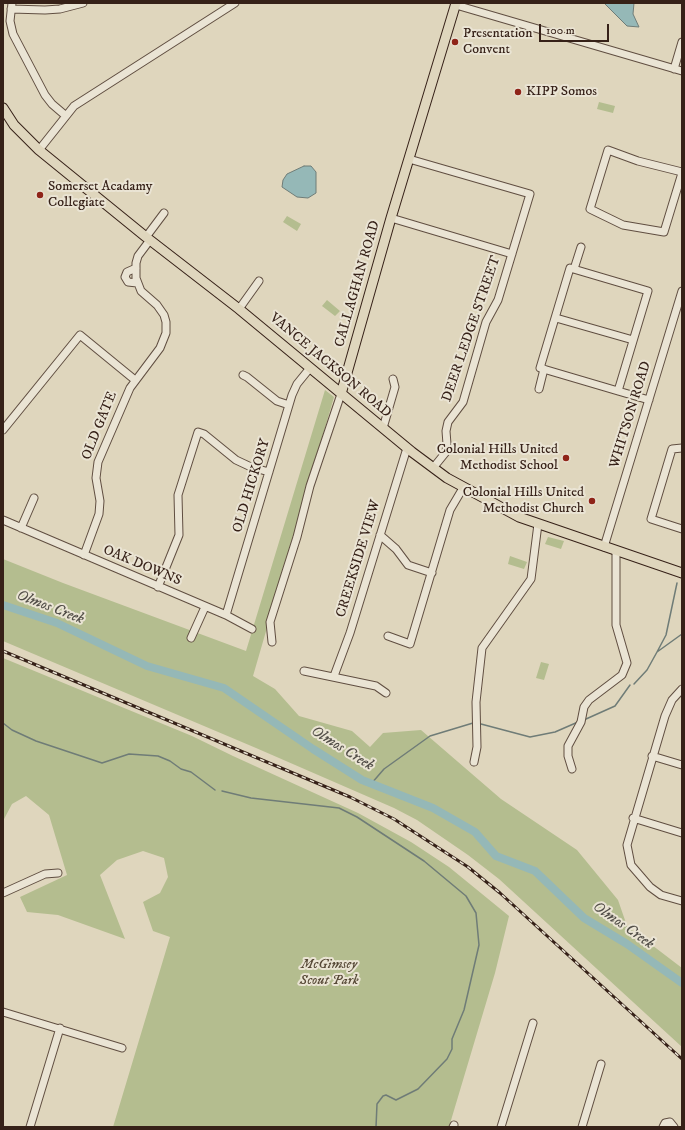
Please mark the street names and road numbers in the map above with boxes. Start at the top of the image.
street label: CALLAGHAN ROAD [332,219,384,349]
street label: DEER LEDGE STREET [439,254,505,404]
street label: VANCE JACKSON ROAD [266,310,394,422]
street label: WHITSON ROAD [607,360,655,470]
street label: OLD GATE [79,389,121,463]
street label: OLD HICKORY [230,437,274,535]
street label: CREEKSIDE VIEW [333,498,385,620]
street label: OAK DOWNS [100,542,184,590]

